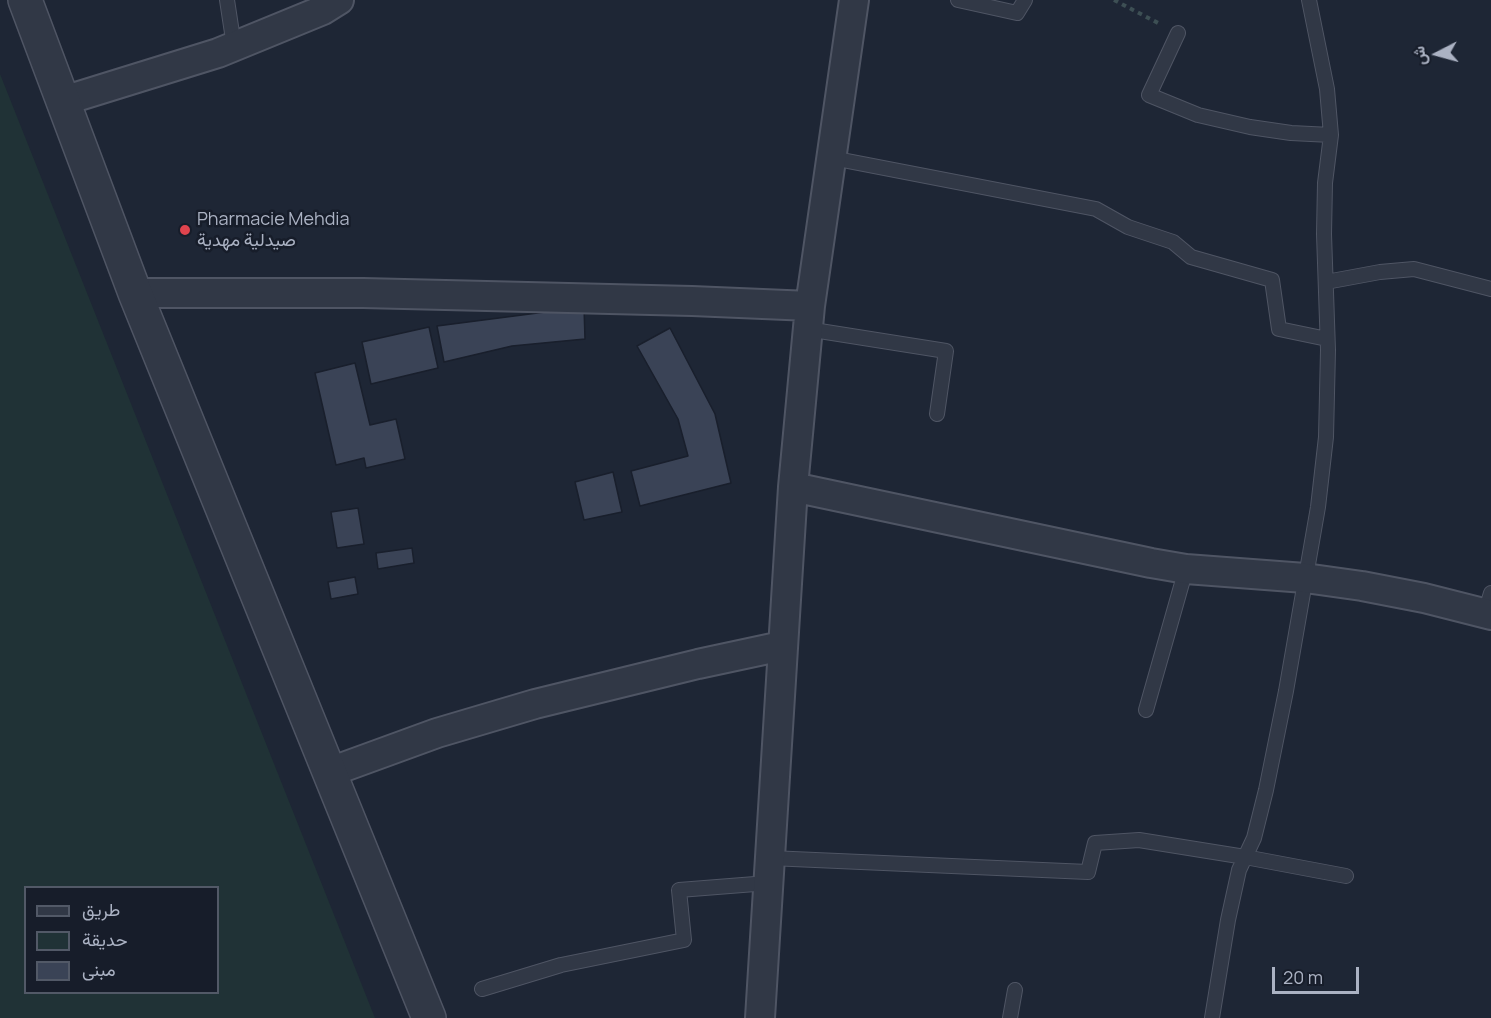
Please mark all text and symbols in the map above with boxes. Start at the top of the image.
north arrow [1407,24,1467,84]
text: ش [1407,45,1431,67]
place label: Pharmacie Mehdia صيدلية مهدية [197,209,350,252]
marker: Pharmacie Mehdia صيدلية مهدية [178,223,192,237]
legend [24,886,219,994]
text: طريق [82,897,120,921]
text: حديقة [82,927,128,951]
scale bar [1275,955,1362,993]
text: مبنى [82,957,116,981]
text: 20 m [1283,965,1323,989]

